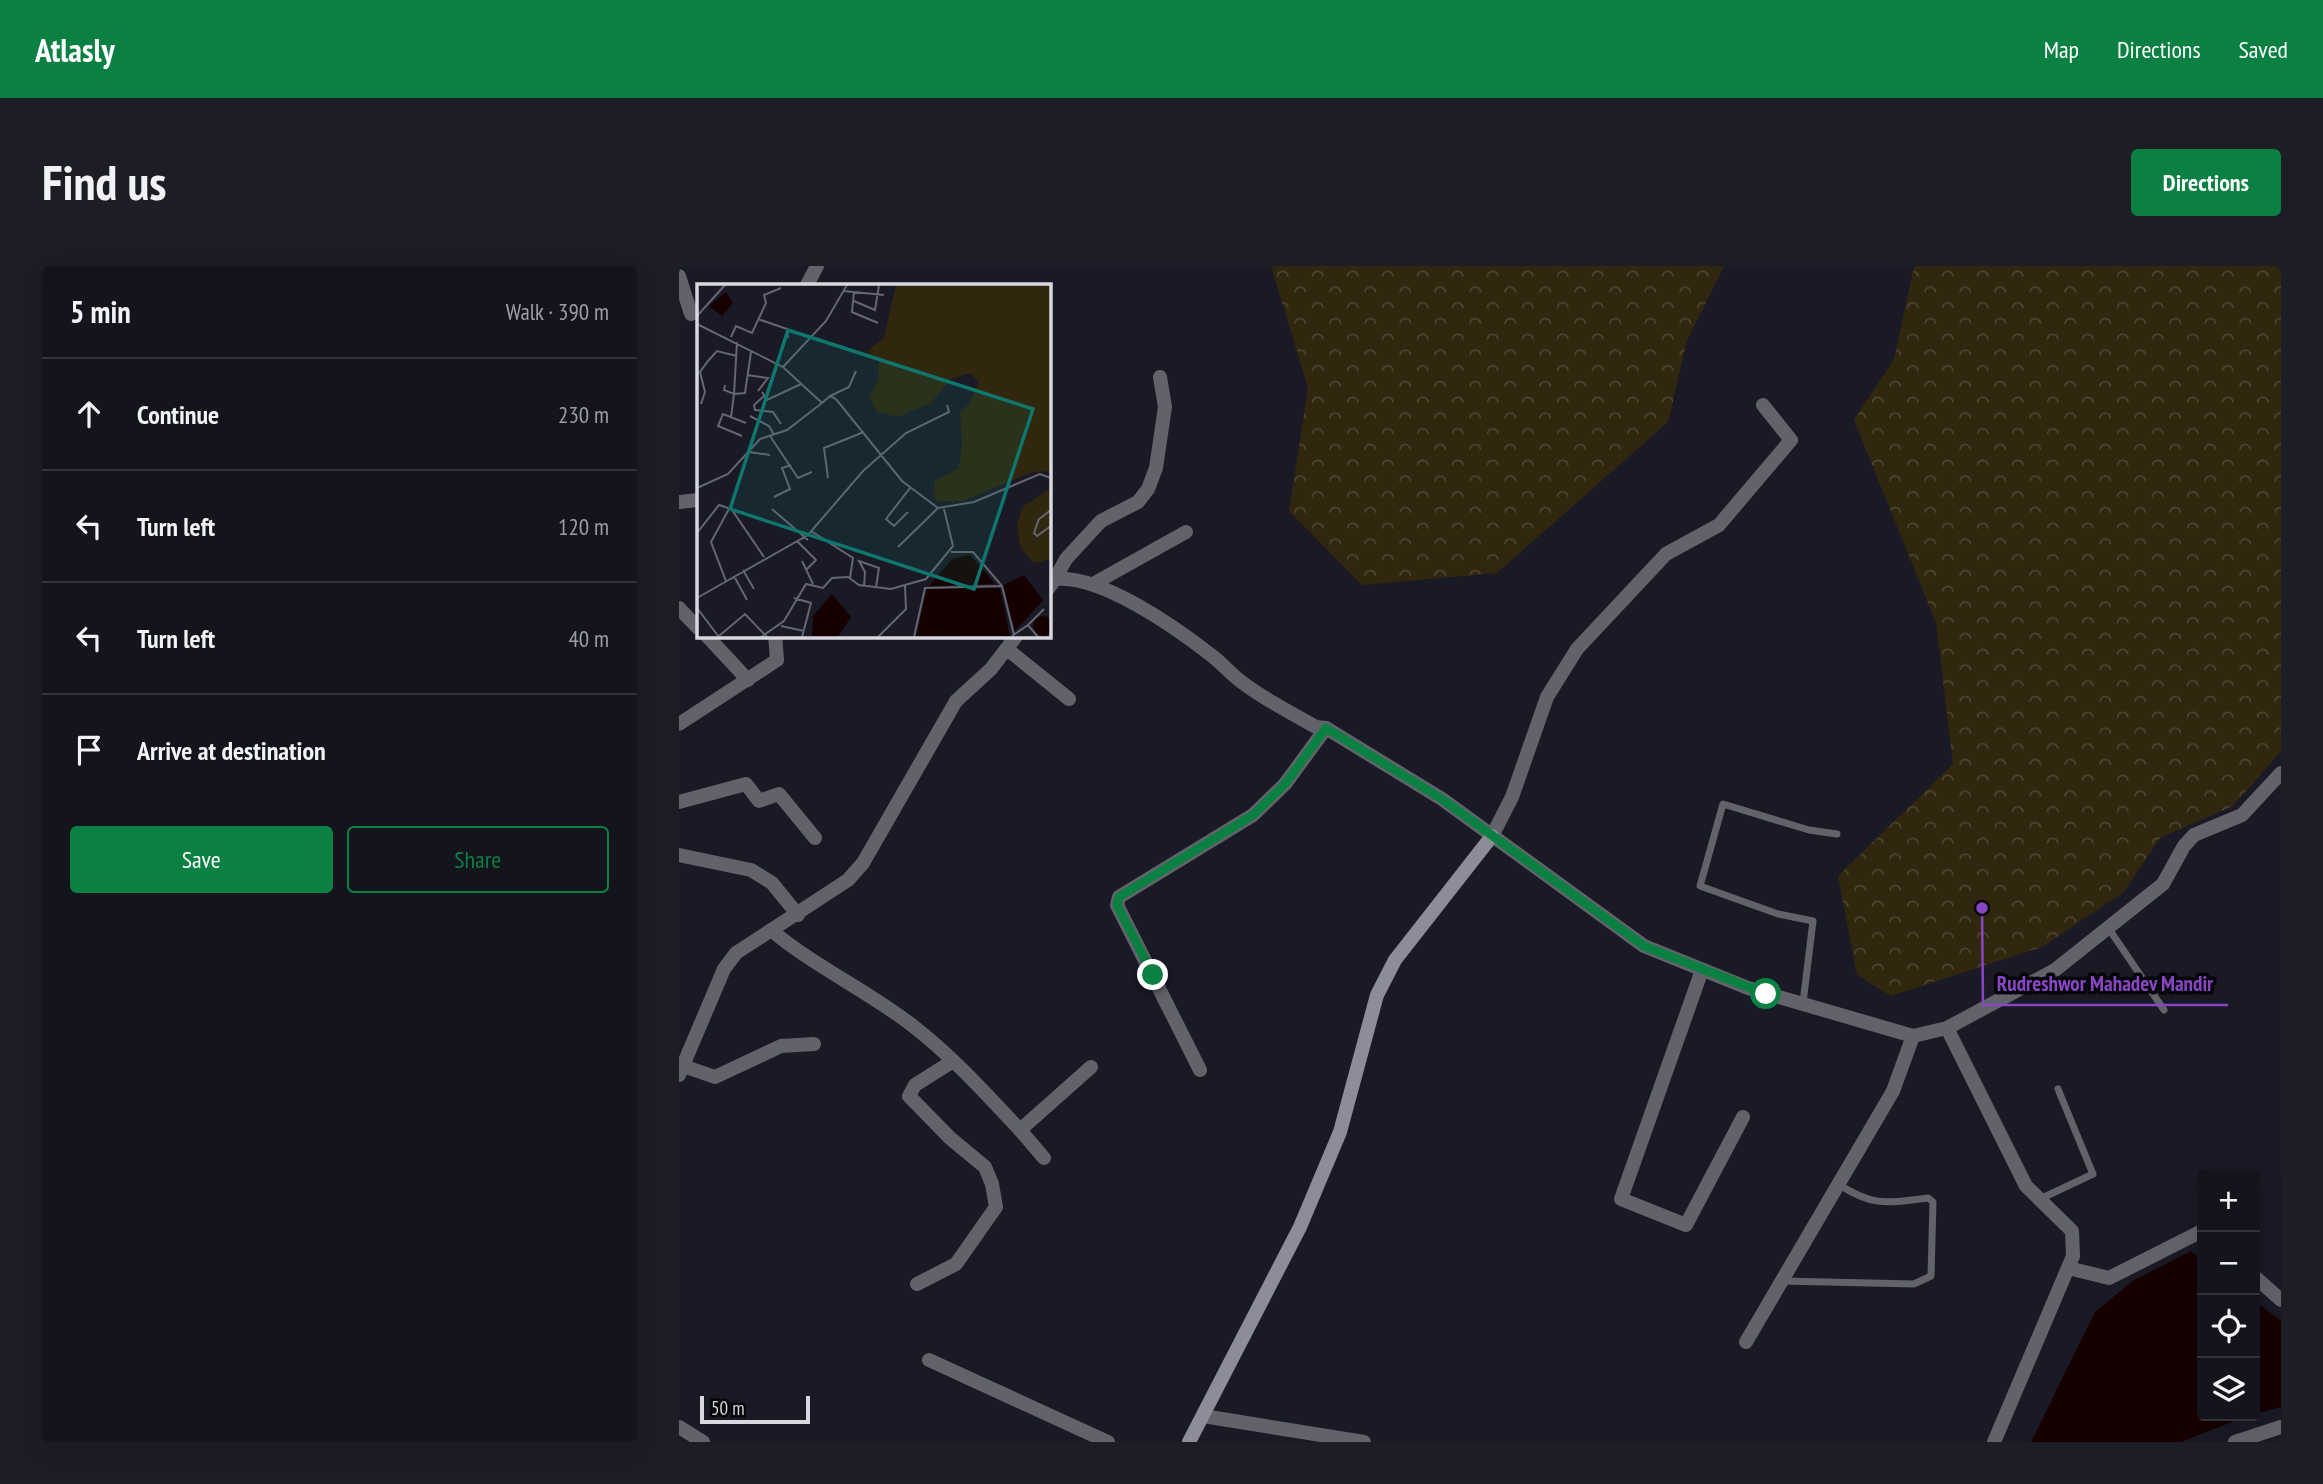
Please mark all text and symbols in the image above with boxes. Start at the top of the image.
text: Atlasly [35,28,115,71]
text: Map [2044,34,2079,65]
text: Directions [2117,34,2201,65]
text: Saved [2239,34,2288,65]
button: Directions [2131,149,2281,216]
text: Find us [42,150,166,214]
inset map [697,284,1050,637]
text: 5 min [70,292,131,331]
text: Walk · 390 m [506,297,609,326]
icon: ahead [70,395,108,433]
text: Continue [137,398,219,431]
text: 230 m [558,400,609,429]
icon: left [70,507,108,545]
text: Turn left [137,510,215,543]
text: 120 m [558,512,609,541]
icon: left [70,619,108,657]
text: Turn left [137,622,215,655]
text: 40 m [568,624,609,653]
icon: arrive [70,731,108,769]
text: Arrive at destination [137,734,326,767]
button: Save [70,826,333,893]
button: Share [347,826,609,893]
route end [1137,959,1168,990]
callout: Rudreshwor Mahadev Mandir [1983,963,2228,1005]
text: Rudreshwor Mahadev Mandir [1997,970,2214,997]
route start [1750,978,1781,1009]
map controls [2197,1169,2260,1421]
button: + [2197,1169,2260,1232]
button: − [2197,1232,2260,1295]
button: locate [2197,1295,2260,1358]
button: layers [2197,1358,2260,1421]
scale bar [700,1393,810,1425]
text: 50 m [711,1396,745,1420]

